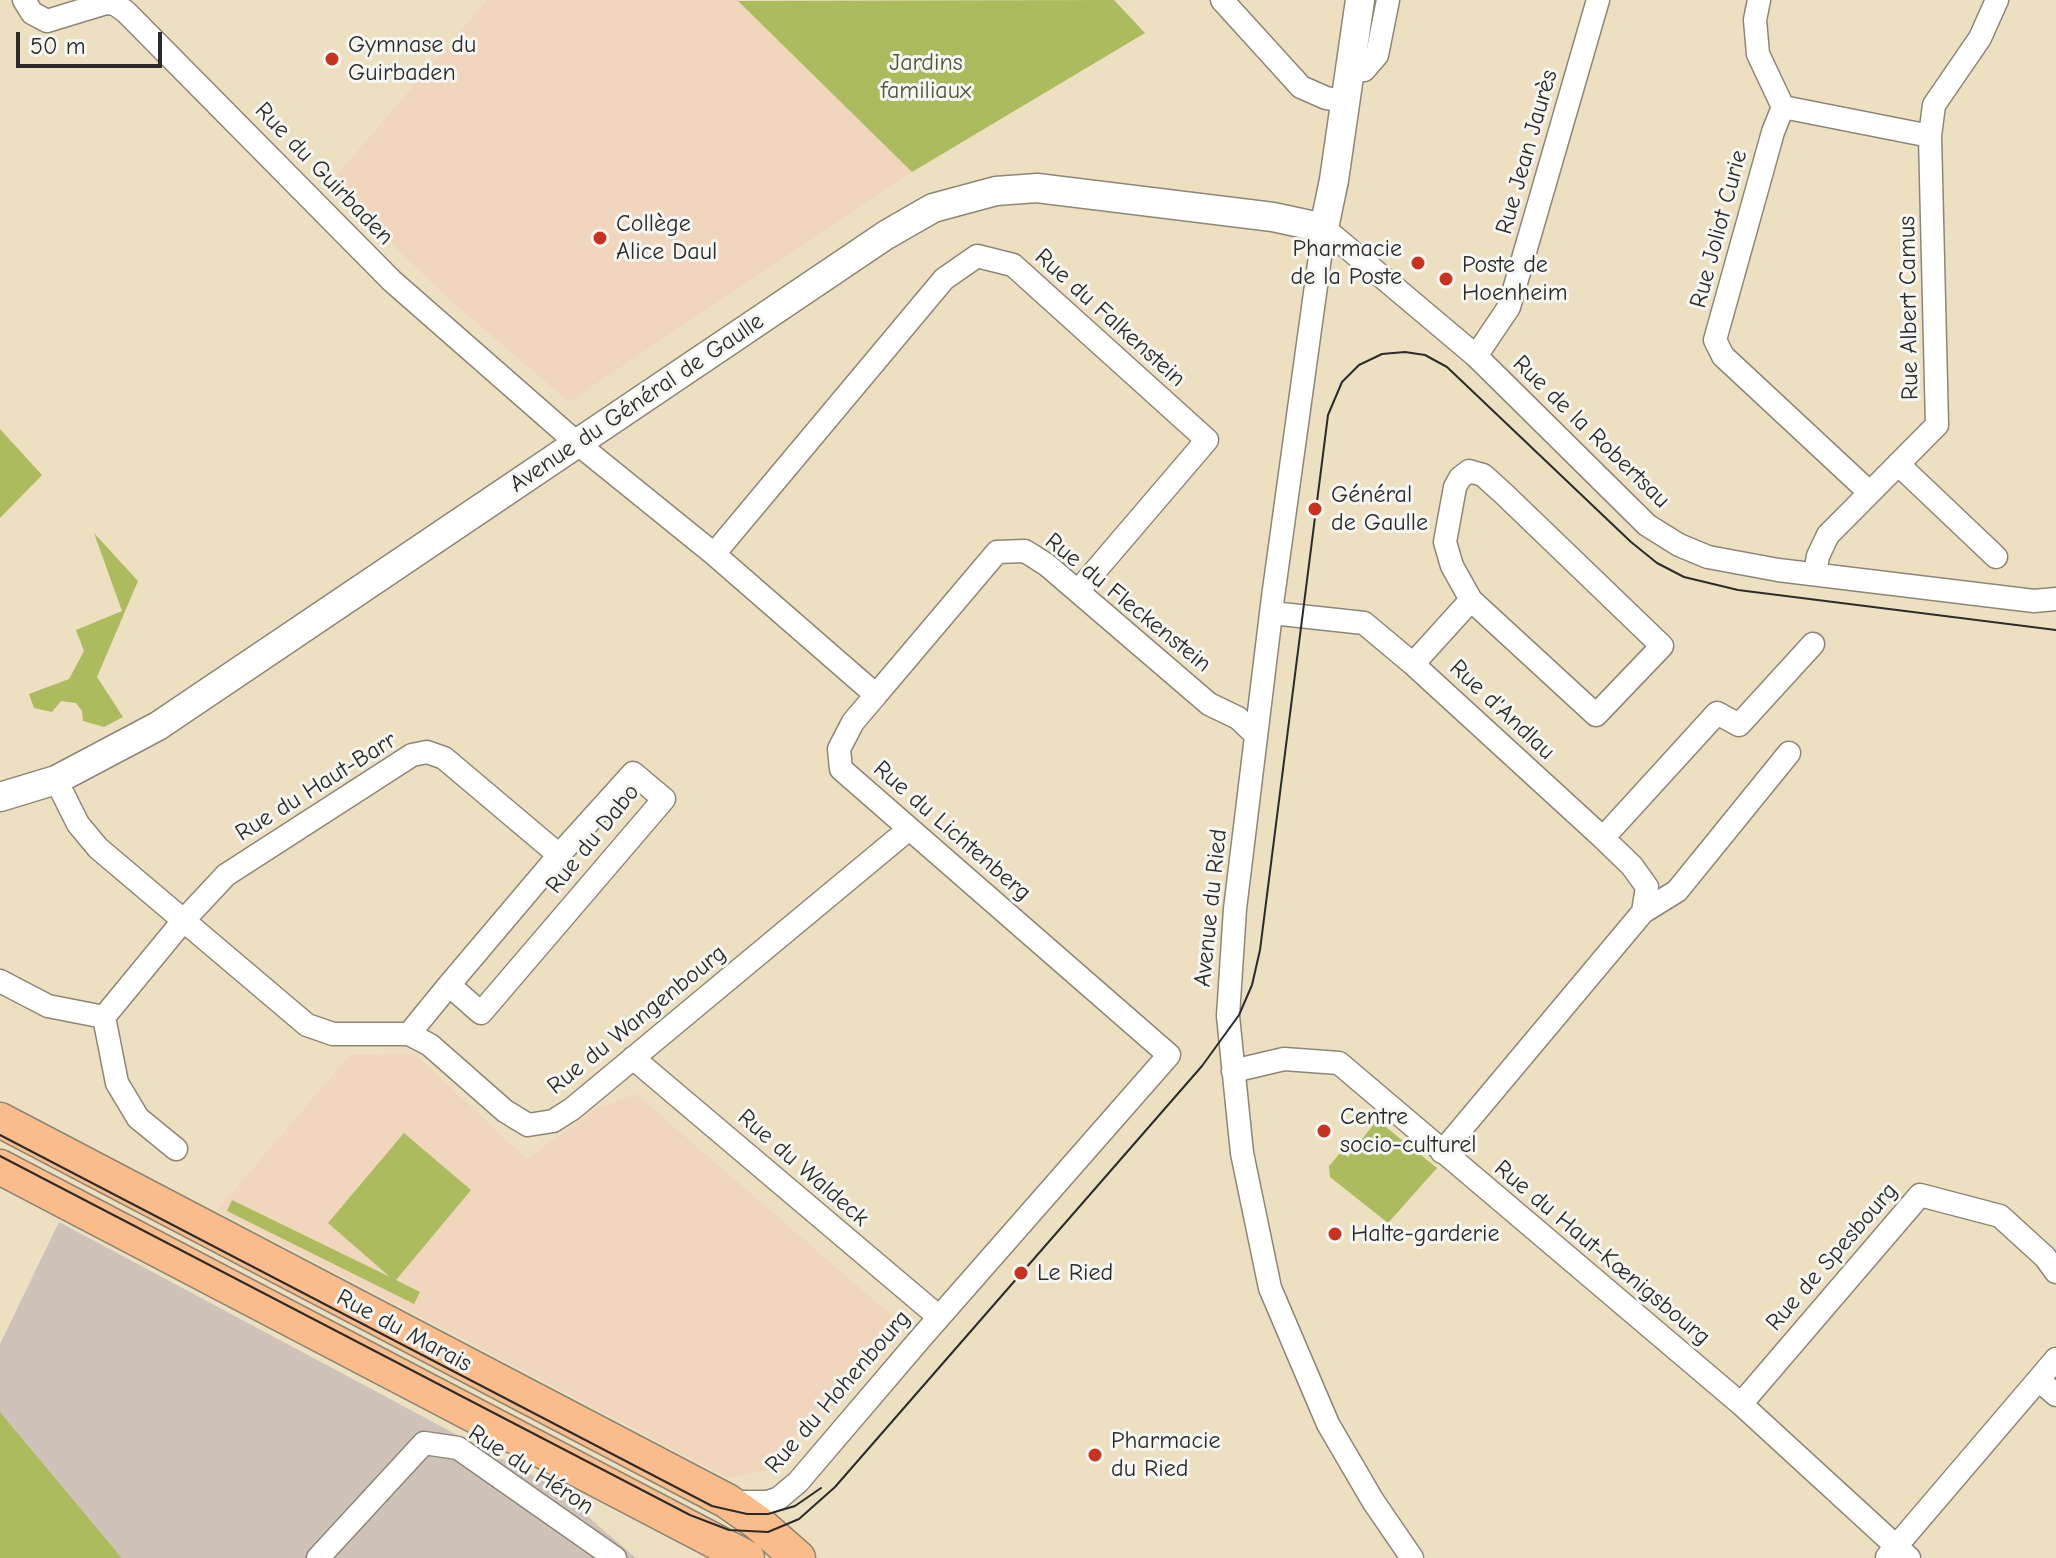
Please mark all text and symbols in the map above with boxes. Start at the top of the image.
scale bar [20,16,166,66]
place label: Gymnase du Guirbaden [348,31,476,87]
text: 50 m [30,32,86,60]
park label: Jardins familiaux [881,49,971,105]
marker: Gymnase du Guirbaden [323,50,341,68]
street label: Rue Jean Jaurès [1490,66,1564,238]
street label: Rue du Guirbaden [249,97,399,251]
street label: Rue Joliot Curie [1684,147,1754,311]
place label: Collège Alice Daul [616,210,717,266]
street label: Rue Albert Camus [1893,216,1925,400]
marker: Collège Alice Daul [591,229,609,247]
place label: Pharmacie de la Poste [1290,235,1402,291]
street label: Rue du Falkenstein [1029,243,1191,393]
place label: Poste de Hoenheim [1462,251,1568,307]
marker: Pharmacie de la Poste [1409,254,1427,272]
marker: Poste de Hoenheim [1437,270,1455,288]
street label: Avenue du Général de Gaulle [504,307,770,499]
street label: Rue de la Robertsau [1506,350,1676,514]
place label: Général de Gaulle [1331,481,1428,537]
marker: Général de Gaulle [1306,500,1324,518]
street label: Rue du Fleckenstein [1039,527,1217,679]
street label: Rue d'Andlau [1443,654,1561,766]
street label: Rue du Haut-Barr [230,726,402,848]
street label: Rue du Lichtenberg [867,755,1037,907]
street label: Rue du Dabo [540,778,646,900]
street label: Avenue du Ried [1188,828,1234,988]
street label: Rue du Wangenbourg [542,939,732,1101]
street label: Rue du Waldeck [732,1103,874,1233]
place label: Centre socio-culturel [1340,1103,1477,1159]
marker: Centre socio-culturel [1315,1122,1333,1140]
street label: Rue du Haut-Kœnigsbourg [1488,1154,1716,1352]
street label: Rue de Spesbourg [1760,1177,1904,1337]
place label: Halte-garderie [1351,1220,1499,1248]
marker: Halte-garderie [1326,1225,1344,1243]
place label: Le Ried [1037,1259,1113,1287]
marker: Le Ried [1012,1264,1030,1282]
street label: Rue du Marais [331,1283,477,1379]
street label: Rue du Hohenbourg [759,1304,917,1480]
street label: Rue du Héron [463,1419,599,1521]
place label: Pharmacie du Ried [1111,1427,1220,1483]
marker: Pharmacie du Ried [1086,1446,1104,1464]

